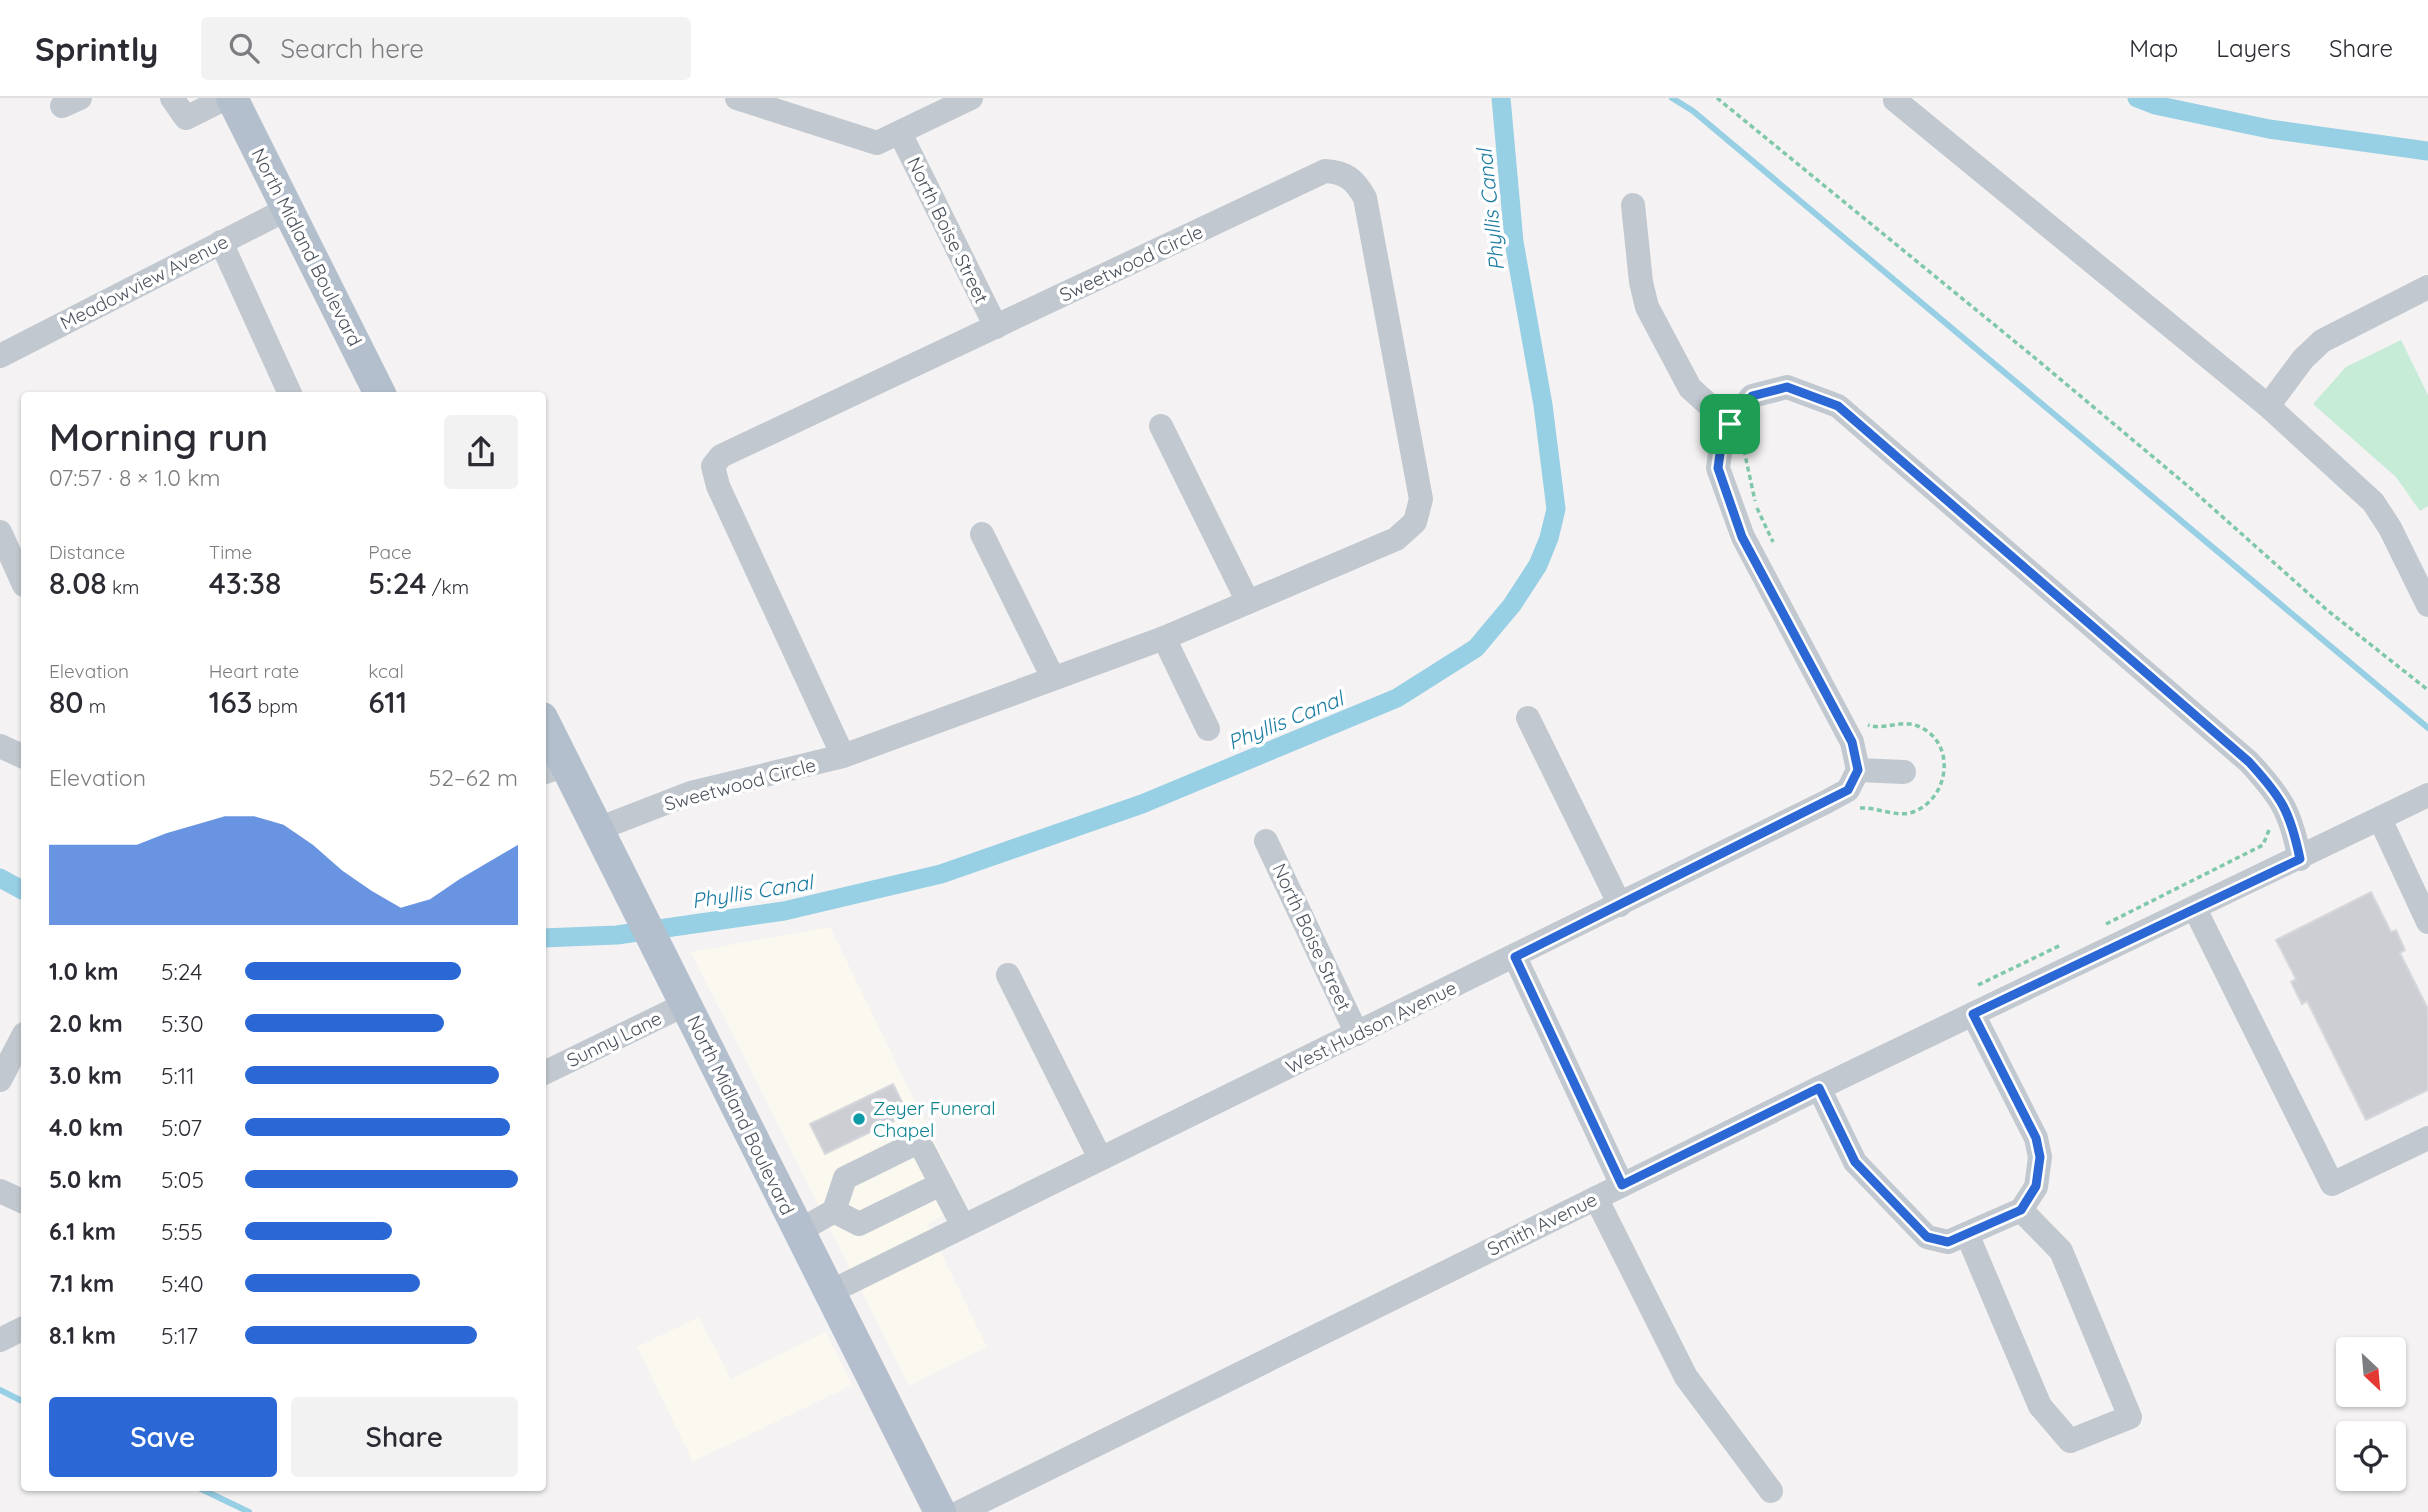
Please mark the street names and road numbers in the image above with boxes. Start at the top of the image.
street label: North Midland Boulevard [247,144,367,350]
street label: North Boise Street [902,153,994,307]
street label: Sweetwood Circle [1055,219,1207,307]
street label: Meadowview Avenue [56,229,232,335]
street label: Sweetwood Circle [662,752,818,816]
street label: North Boise Street [1267,860,1357,1014]
street label: West Hudson Avenue [1282,975,1460,1079]
street label: Sunny Lane [563,1006,665,1072]
street label: North Midland Boulevard [682,1011,800,1219]
street label: Smith Avenue [1483,1187,1601,1261]

